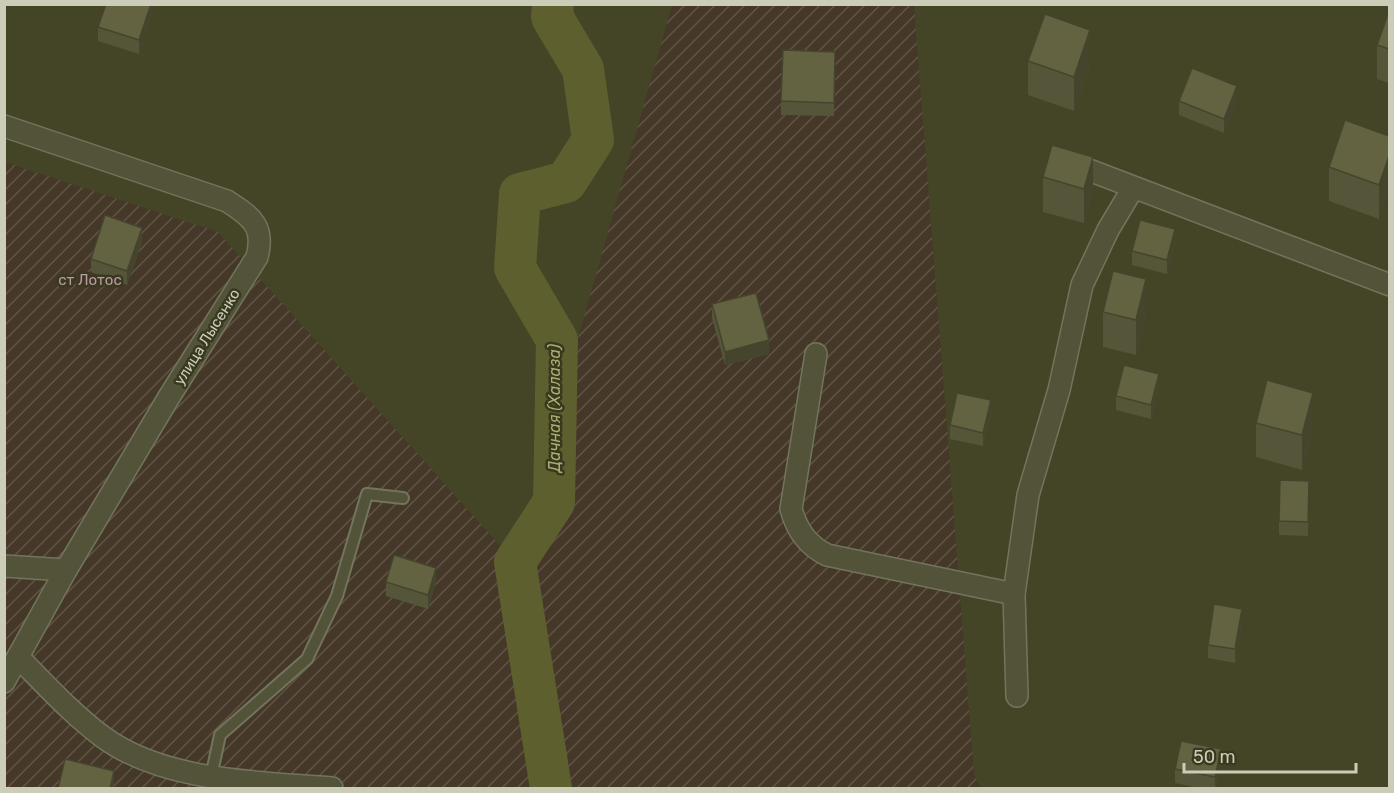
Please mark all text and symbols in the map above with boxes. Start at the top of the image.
park label: ст Лотос [58,271,122,289]
street label: улица Лысенко [170,286,244,388]
water label: Дачная (Халаза) [545,343,564,474]
scale bar [1184,736,1356,774]
text: 50 m [1193,746,1236,768]

